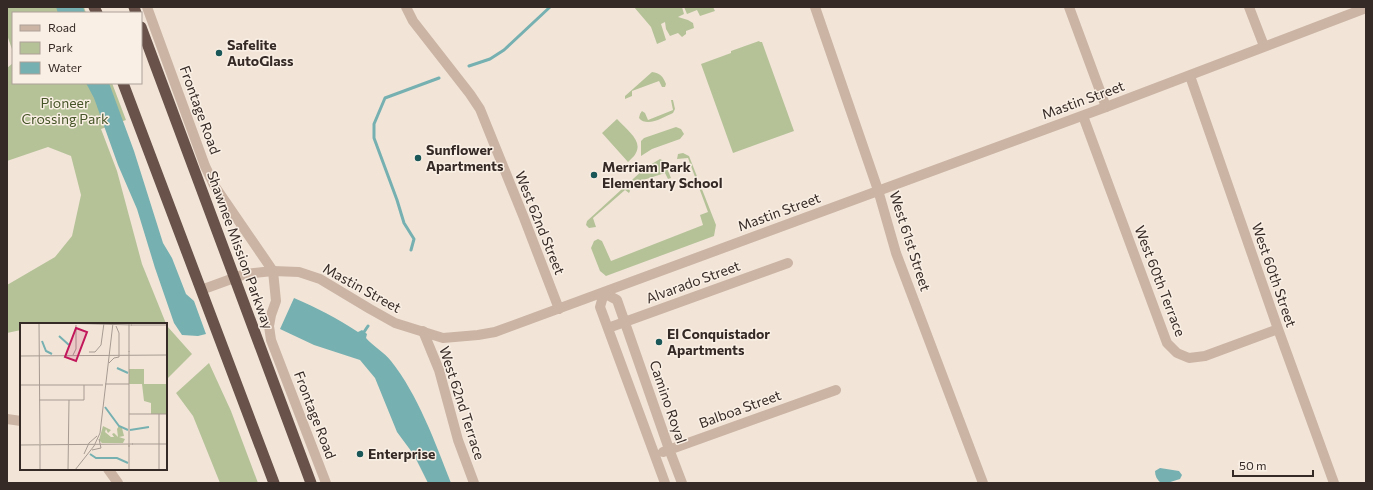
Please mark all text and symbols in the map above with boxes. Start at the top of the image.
legend [12,12,142,84]
text: Road [48,20,76,34]
place label: Safelite AutoGlass [227,36,294,69]
text: Park [48,40,74,54]
marker: Safelite AutoGlass [214,48,224,58]
text: Water [48,60,82,74]
street label: Frontage Road [177,63,224,156]
street label: Mastin Street [1039,77,1127,122]
park label: Pioneer Crossing Park [21,94,109,127]
place label: Sunflower Apartments [426,141,504,174]
marker: Sunflower Apartments [413,153,423,163]
place label: Merriam Park Elementary School [602,158,722,191]
street label: Shawnee Mission Parkway [204,168,277,331]
street label: West 62nd Street [512,169,569,277]
marker: Merriam Park Elementary School [589,170,599,180]
street label: Mastin Street [735,189,823,234]
street label: West 61st Street [886,189,935,293]
street label: West 60th Street [1249,220,1300,329]
street label: West 60th Terrace [1131,223,1189,339]
street label: Alvarado Street [643,257,743,306]
street label: Mastin Street [320,259,404,316]
inset map [20,323,167,470]
place label: El Conquistador Apartments [667,325,770,358]
marker: El Conquistador Apartments [654,337,664,347]
street label: West 62nd Terrace [436,344,489,462]
street label: Camino Royal [646,358,691,446]
street label: Frontage Road [291,368,340,461]
street label: Balboa Street [696,386,783,431]
place label: Enterprise [368,445,435,462]
marker: Enterprise [355,449,365,459]
scale bar [1233,452,1313,478]
text: 50 m [1239,458,1267,472]

